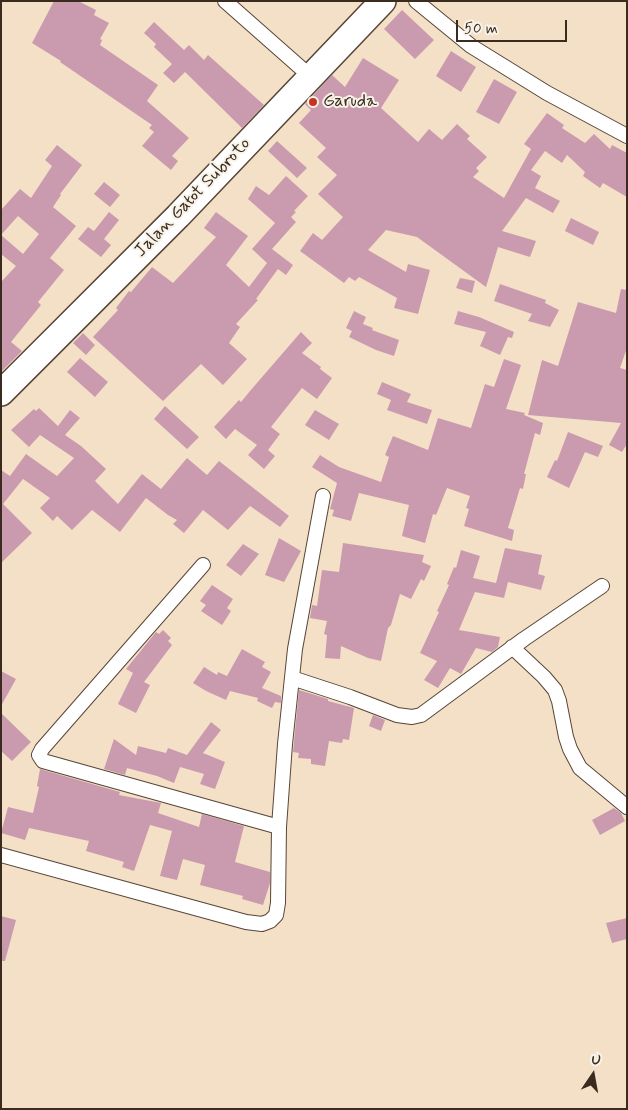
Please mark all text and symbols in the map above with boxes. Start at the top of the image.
scale bar [458,10,569,42]
text: 50 m [464,19,498,39]
place label: Garuda [323,91,377,113]
marker: Garuda [307,96,319,108]
street label: Jalan Gatot Subroto [130,134,256,262]
north arrow [568,1050,618,1100]
text: U [590,1051,602,1070]

